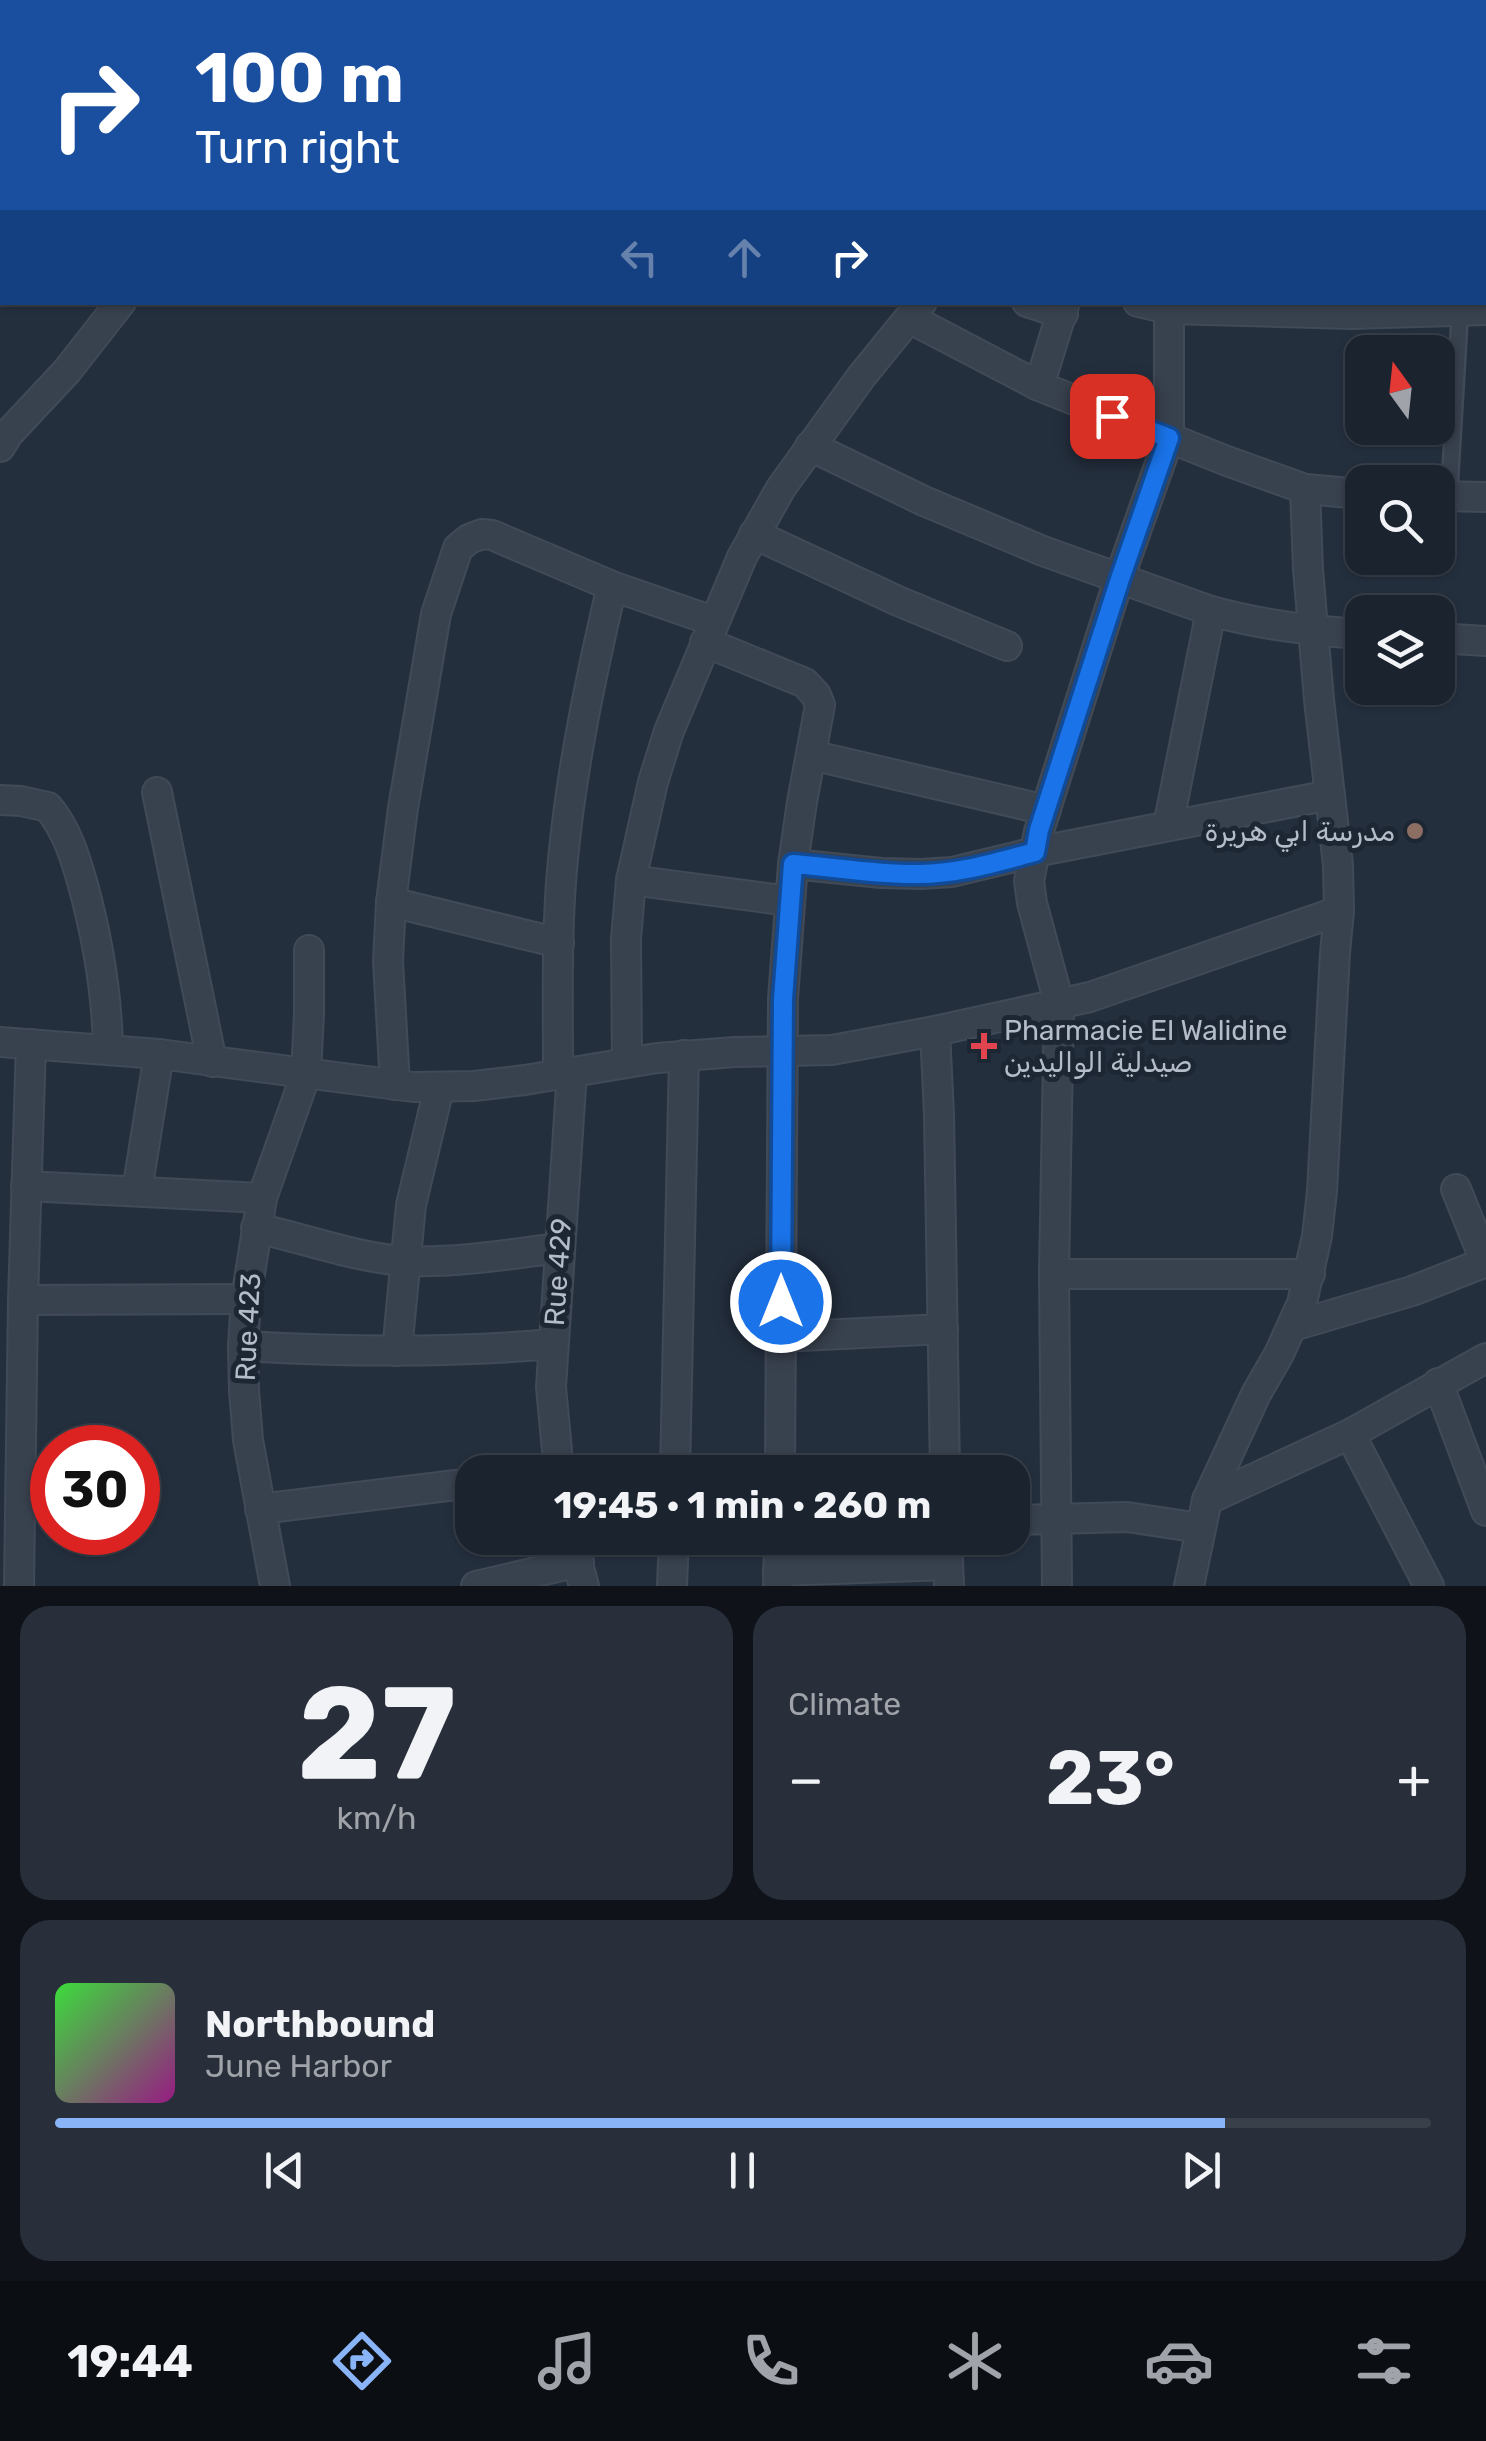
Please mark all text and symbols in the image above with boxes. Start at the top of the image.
text: 100 m [195,37,404,120]
icon: right [30,40,160,170]
text: Turn right [195,121,399,174]
icon: left [612,230,667,285]
icon: ahead [717,230,772,285]
icon: right [822,230,877,285]
north arrow [1345,335,1455,445]
map controls [1345,335,1455,705]
pin [1070,374,1155,459]
icon: arrive [1085,389,1140,444]
button: search [1345,465,1455,575]
button: layers [1345,595,1455,705]
place label: مدرسة ابي هريرة [1205,815,1395,853]
marker: مدرسة ابي هريرة [1404,820,1426,842]
place label: Pharmacie El Walidine صيدلية الواليدين [1004,1014,1287,1079]
marker: Pharmacie El Walidine صيدلية الواليدين [973,1035,995,1057]
street label: Rue 429 [538,1217,578,1327]
position arrow [729,1250,833,1354]
street label: Rue 423 [229,1272,267,1382]
speed limit sign: 30 [30,1425,160,1555]
text: 19:45 · 1 min · 260 m [554,1482,931,1528]
text: 27 [297,1656,456,1811]
text: Climate [788,1685,901,1723]
text: 23° [1046,1734,1175,1823]
text: − [788,1747,824,1812]
text: + [1397,1747,1431,1812]
text: km/h [337,1799,416,1837]
text: Northbound [205,2001,435,2047]
text: June Harbor [205,2047,392,2085]
icon: previous [257,2143,312,2198]
icon: pause [715,2143,770,2198]
icon: next [1174,2143,1229,2198]
icon: directions [327,2326,397,2396]
icon: music [532,2326,602,2396]
icon: phone [736,2326,806,2396]
icon: climate [940,2326,1010,2396]
icon: car [1144,2326,1214,2396]
icon: filters [1349,2326,1419,2396]
text: 19:44 [67,2335,193,2388]

